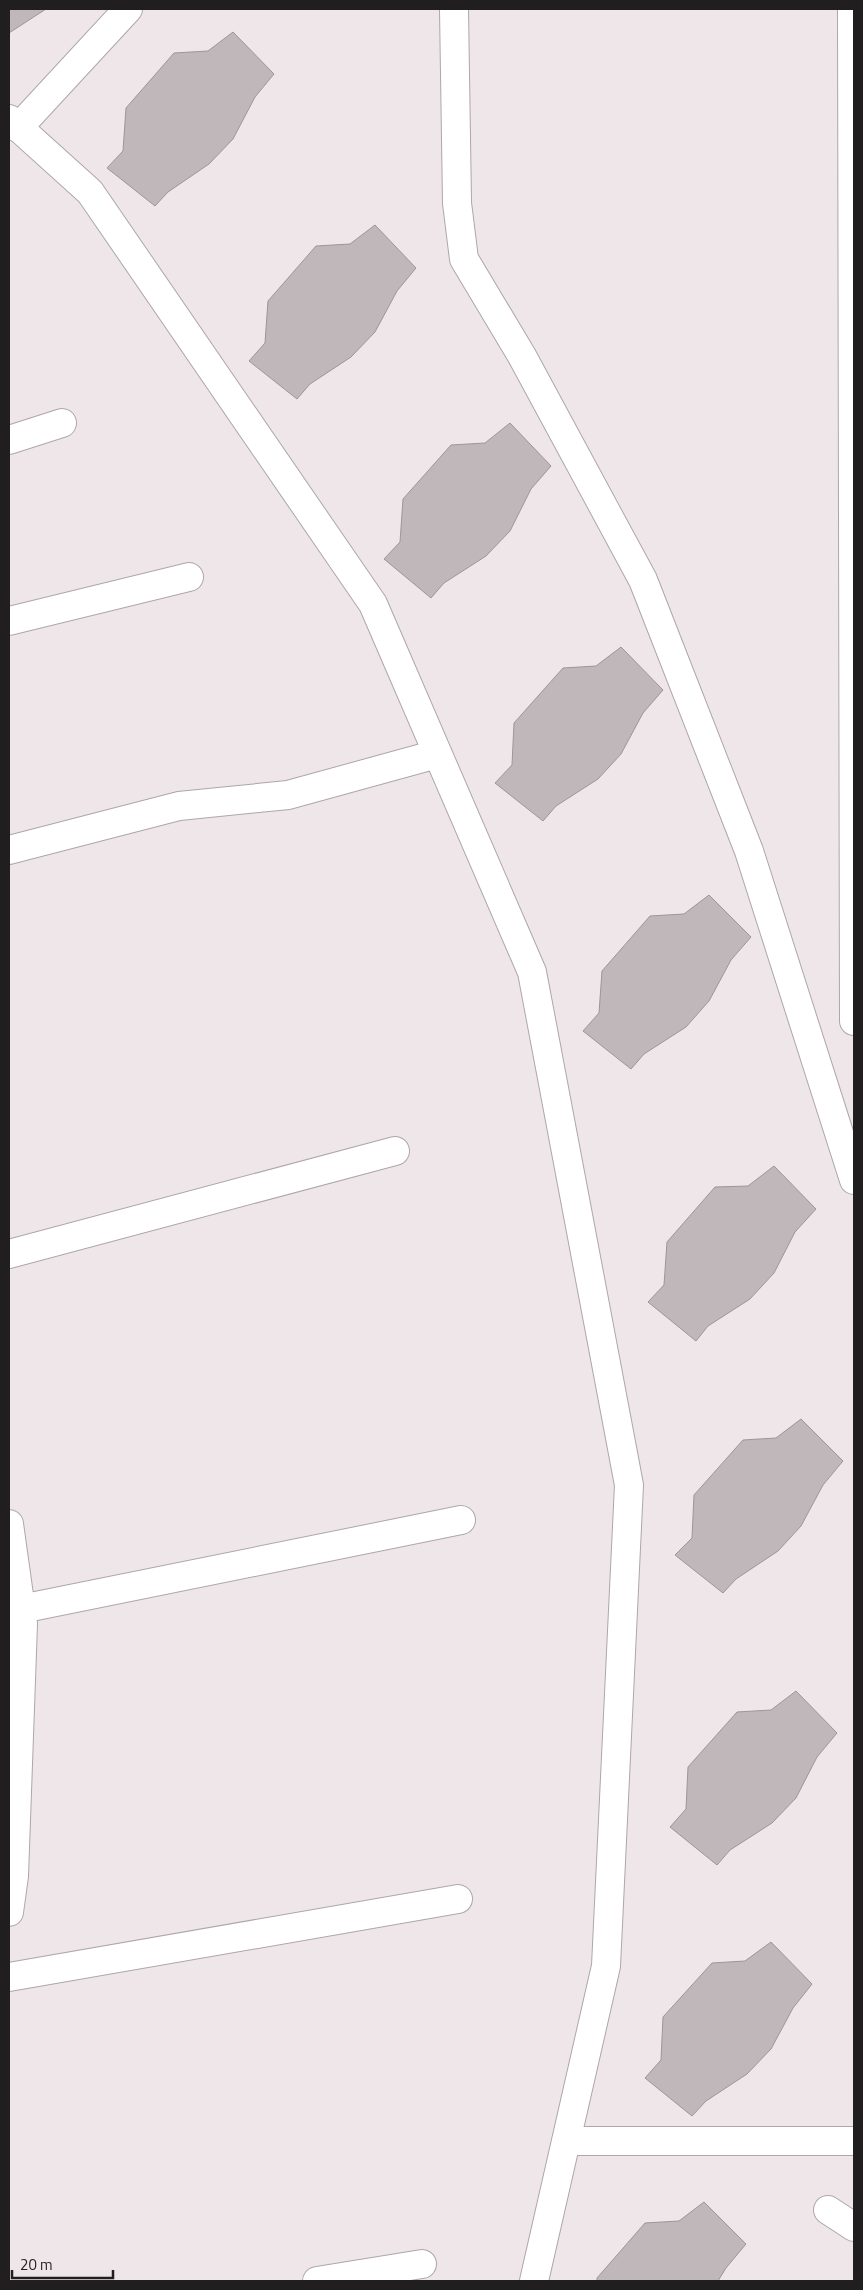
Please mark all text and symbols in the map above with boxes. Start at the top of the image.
scale bar [12,2248,114,2280]
text: 20 m [20,2253,53,2276]

